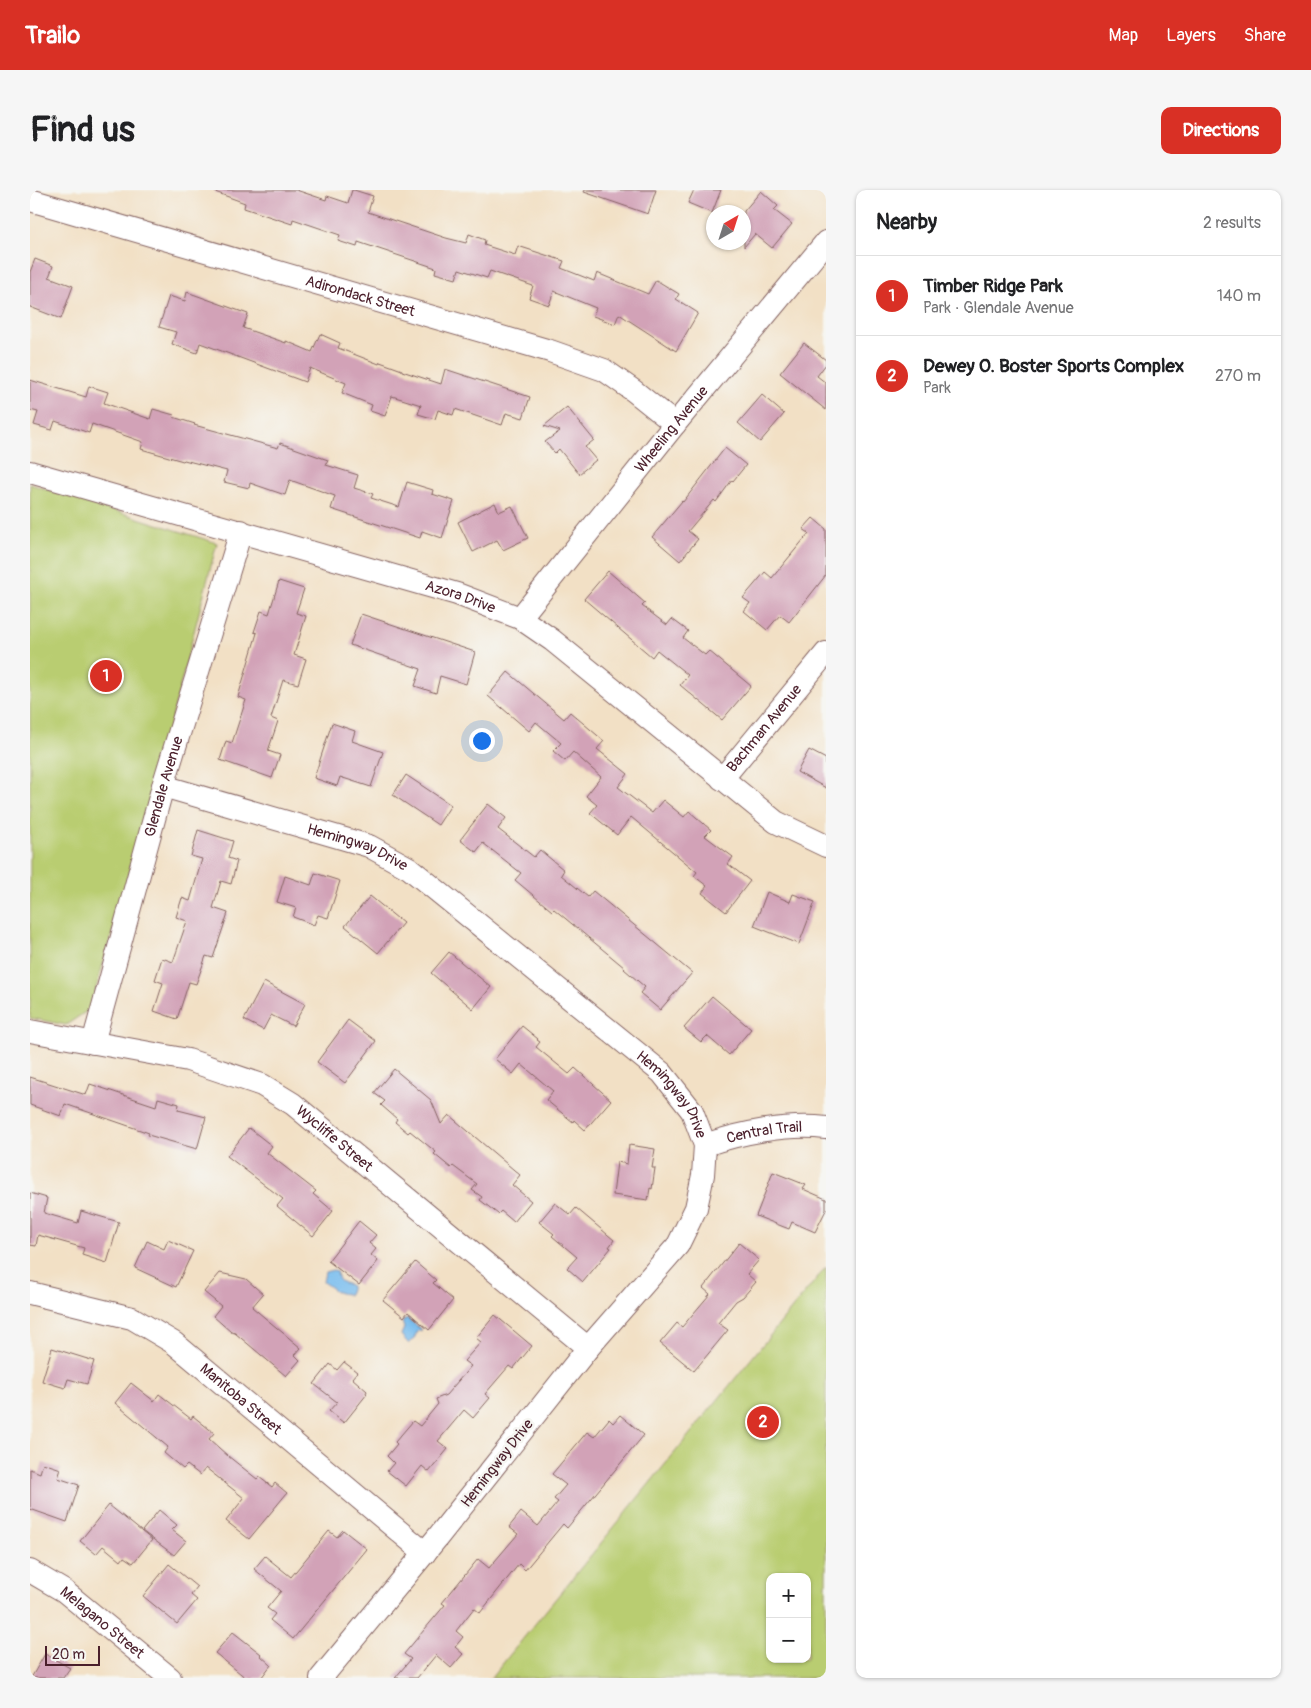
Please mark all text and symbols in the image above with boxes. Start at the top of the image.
text: Trailo [25,21,80,50]
text: Map [1109,24,1138,47]
text: Layers [1166,24,1216,47]
text: Share [1244,24,1286,47]
button: Directions [1161,107,1281,154]
text: Find us [30,108,135,152]
north arrow [706,205,751,250]
text: Nearby [876,209,937,236]
text: 2 results [1203,213,1261,233]
street label: Adirondack Street [303,271,418,322]
text: Timber Ridge Park [923,274,1063,298]
text: 1 [889,286,895,306]
text: 140 m [1217,286,1261,306]
text: Park · Glendale Avenue [923,298,1074,318]
text: Dewey O. Boster Sports Complex [923,354,1184,378]
text: 2 [888,366,896,386]
text: 270 m [1215,366,1261,386]
text: Park [923,378,951,398]
street label: Wheeling Avenue [631,382,713,477]
street label: Azora Drive [423,576,499,618]
pin: 1 [90,657,122,695]
street label: Bachman Avenue [723,680,806,776]
your location [469,728,495,754]
street label: Glendale Avenue [141,734,188,839]
street label: Hemingway Drive [305,819,411,876]
street label: Hemingway Drive [632,1047,711,1141]
street label: Wycliffe Street [292,1101,377,1177]
street label: Central Trail [724,1118,802,1148]
street label: Manitoba Street [196,1360,286,1440]
pin: 2 [747,1403,779,1441]
street label: Hemingway Drive [457,1415,538,1511]
map controls [766,1573,811,1663]
button: + [766,1573,811,1618]
street label: Melagano Street [56,1583,149,1664]
button: − [766,1618,811,1663]
scale bar [45,1643,100,1666]
text: 20 m [52,1646,85,1663]

